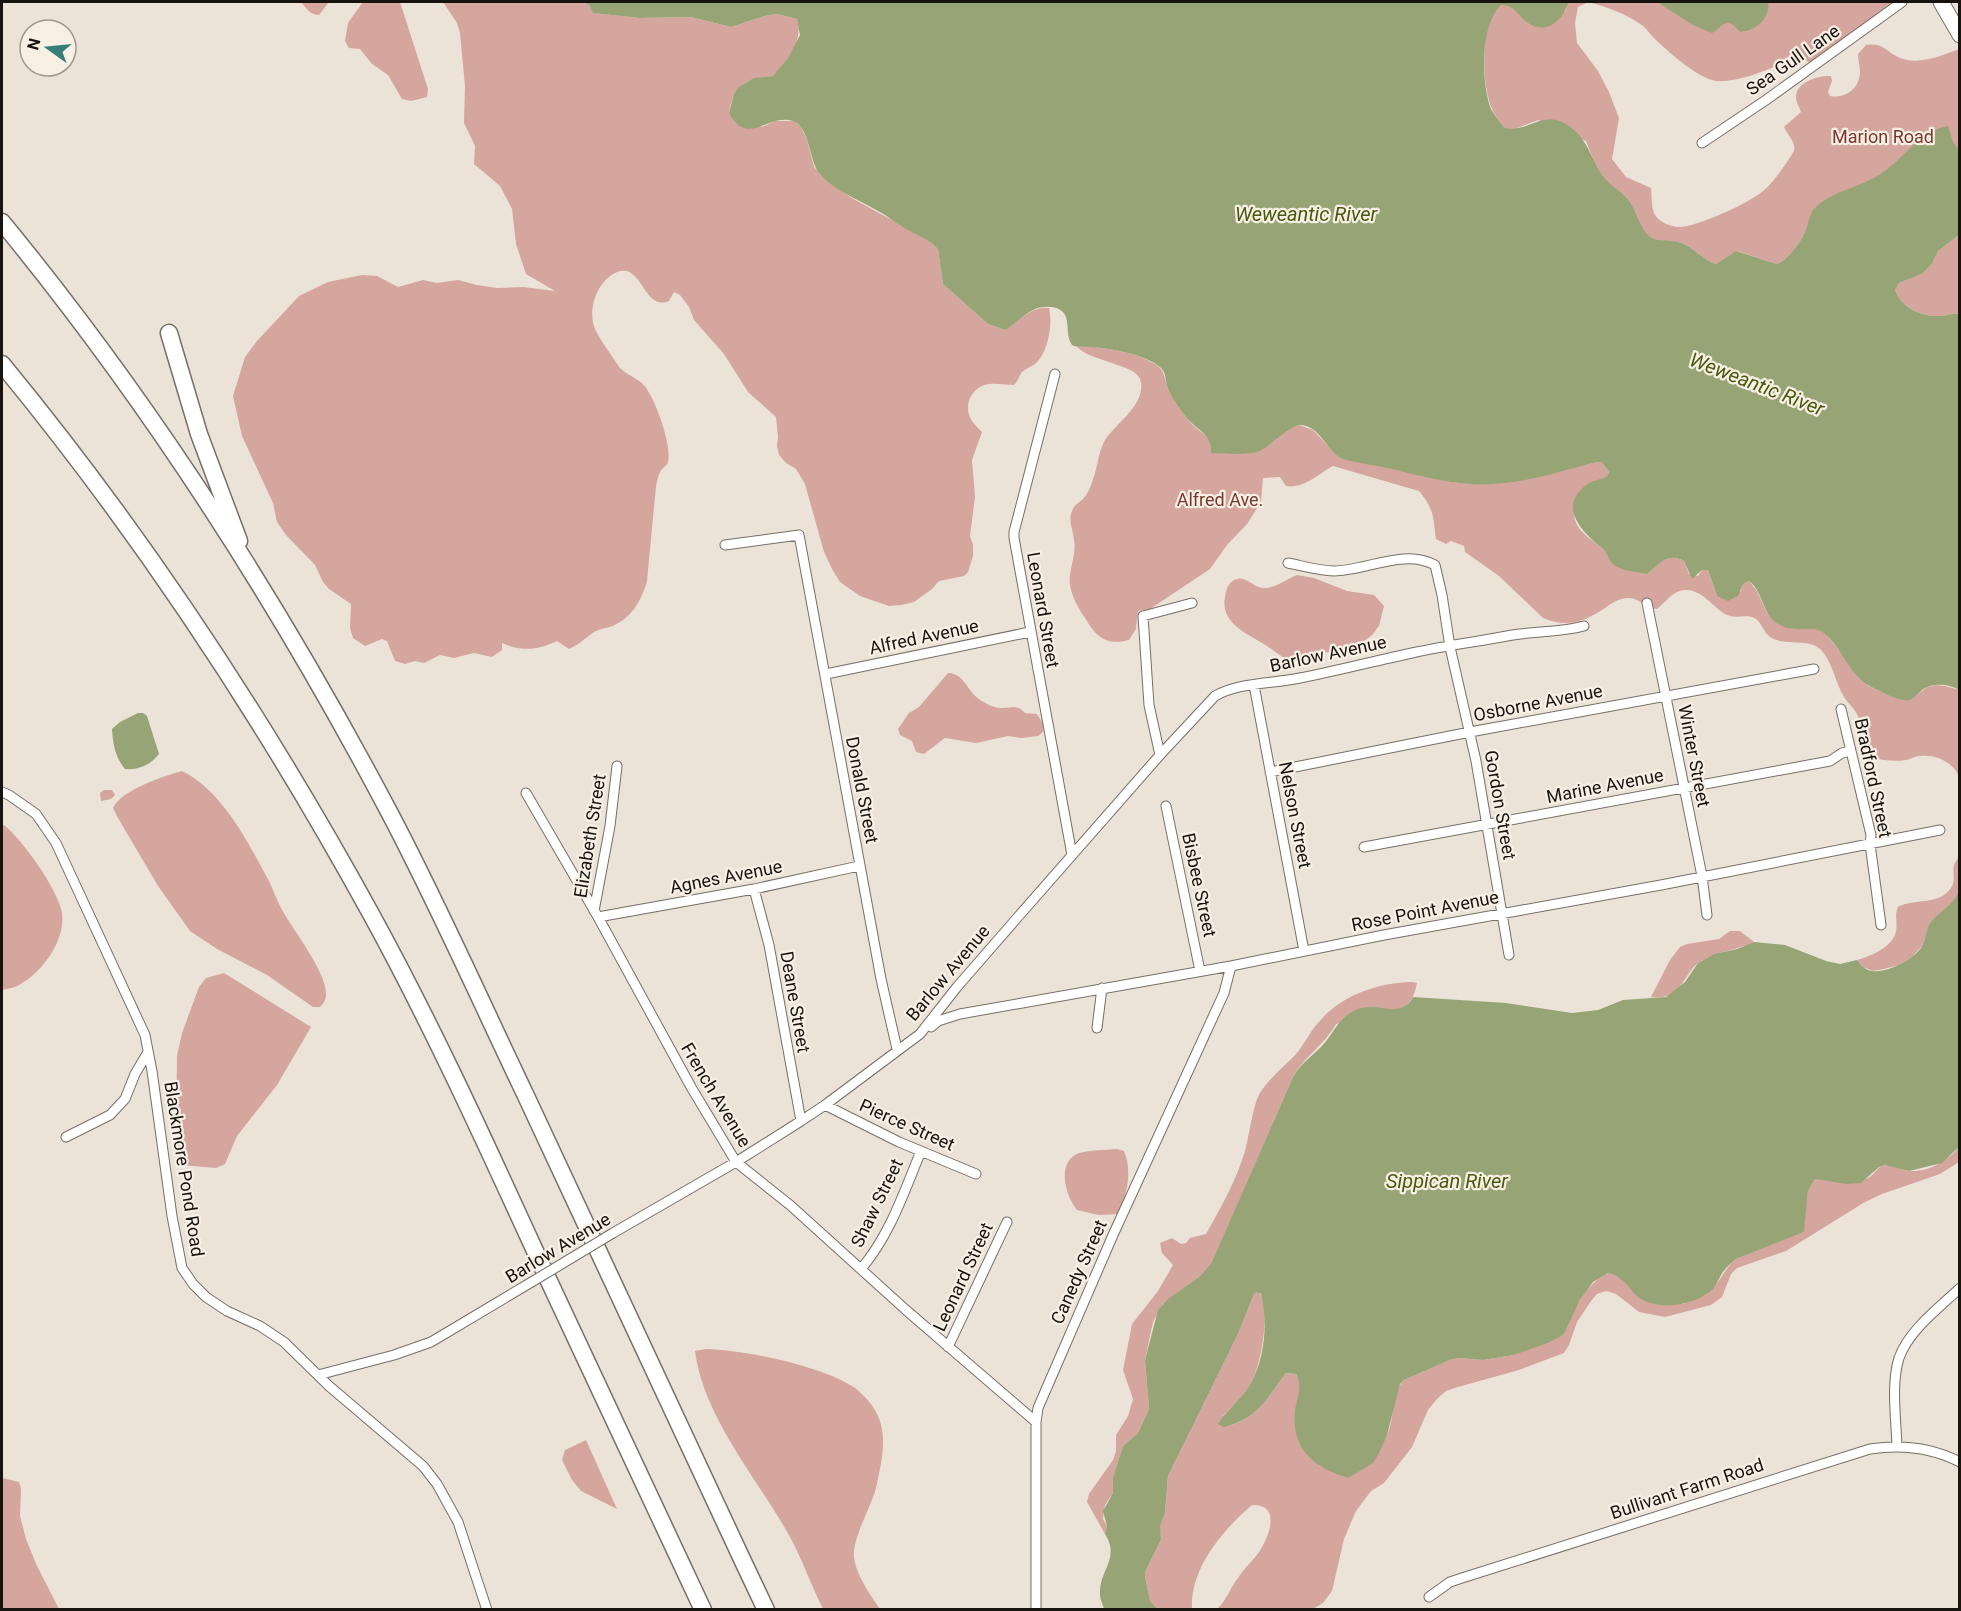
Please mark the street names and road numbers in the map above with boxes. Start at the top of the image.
street label: Sea Gull Lane [1742,20,1843,99]
street label: Leonard Street [1023,550,1064,670]
street label: Alfred Avenue [867,615,981,658]
street label: Barlow Avenue [1268,631,1388,676]
street label: Osborne Avenue [1472,680,1604,725]
street label: Winter Street [1674,703,1715,809]
street label: Bradford Street [1851,716,1896,840]
street label: Donald Street [842,735,883,845]
street label: Gordon Street [1481,749,1520,861]
street label: Nelson Street [1275,760,1316,870]
street label: Marine Avenue [1545,764,1665,807]
street label: Elizabeth Street [569,772,610,899]
street label: Bisbee Street [1178,831,1221,939]
street label: Agnes Avenue [668,855,784,898]
street label: Rose Point Avenue [1349,886,1500,935]
street label: Barlow Avenue [901,920,994,1025]
street label: Deane Street [776,950,815,1054]
street label: French Avenue [677,1039,756,1151]
street label: Blackmore Pond Road [160,1080,209,1258]
street label: Pierce Street [856,1094,958,1155]
street label: Shaw Street [846,1155,907,1250]
street label: Barlow Avenue [502,1208,614,1287]
street label: Canedy Street [1046,1216,1111,1327]
street label: Leonard Street [928,1219,997,1334]
street label: Bullivant Farm Road [1608,1454,1766,1523]

